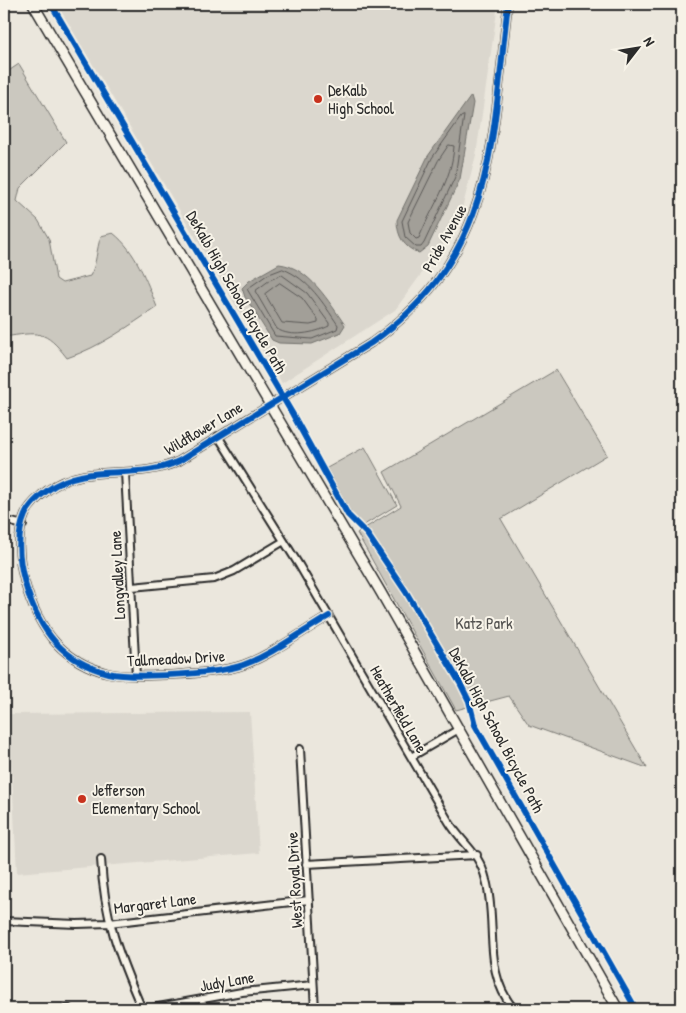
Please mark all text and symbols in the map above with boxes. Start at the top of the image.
north arrow [614,22,664,72]
text: N [640,33,660,50]
place label: DeKalb High School [328,79,395,119]
marker: DeKalb High School [312,93,324,105]
street label: Pride Avenue [416,200,472,276]
street label: DeKalb High School Bicycle Path [181,207,293,378]
street label: Wildflower Lane [160,396,247,460]
street label: Longvalley Lane [104,529,130,620]
park label: Katz Park [455,612,513,634]
street label: Tallmeadow Drive [126,644,226,672]
street label: DeKalb High School Bicycle Path [444,644,550,817]
street label: Heatherfield Lane [365,661,433,757]
place label: Jefferson Elementary School [92,779,201,819]
marker: Jefferson Elementary School [76,793,88,805]
street label: West Royal Drive [280,831,308,929]
street label: Margaret Lane [113,887,198,919]
street label: Judy Lane [198,965,257,997]

